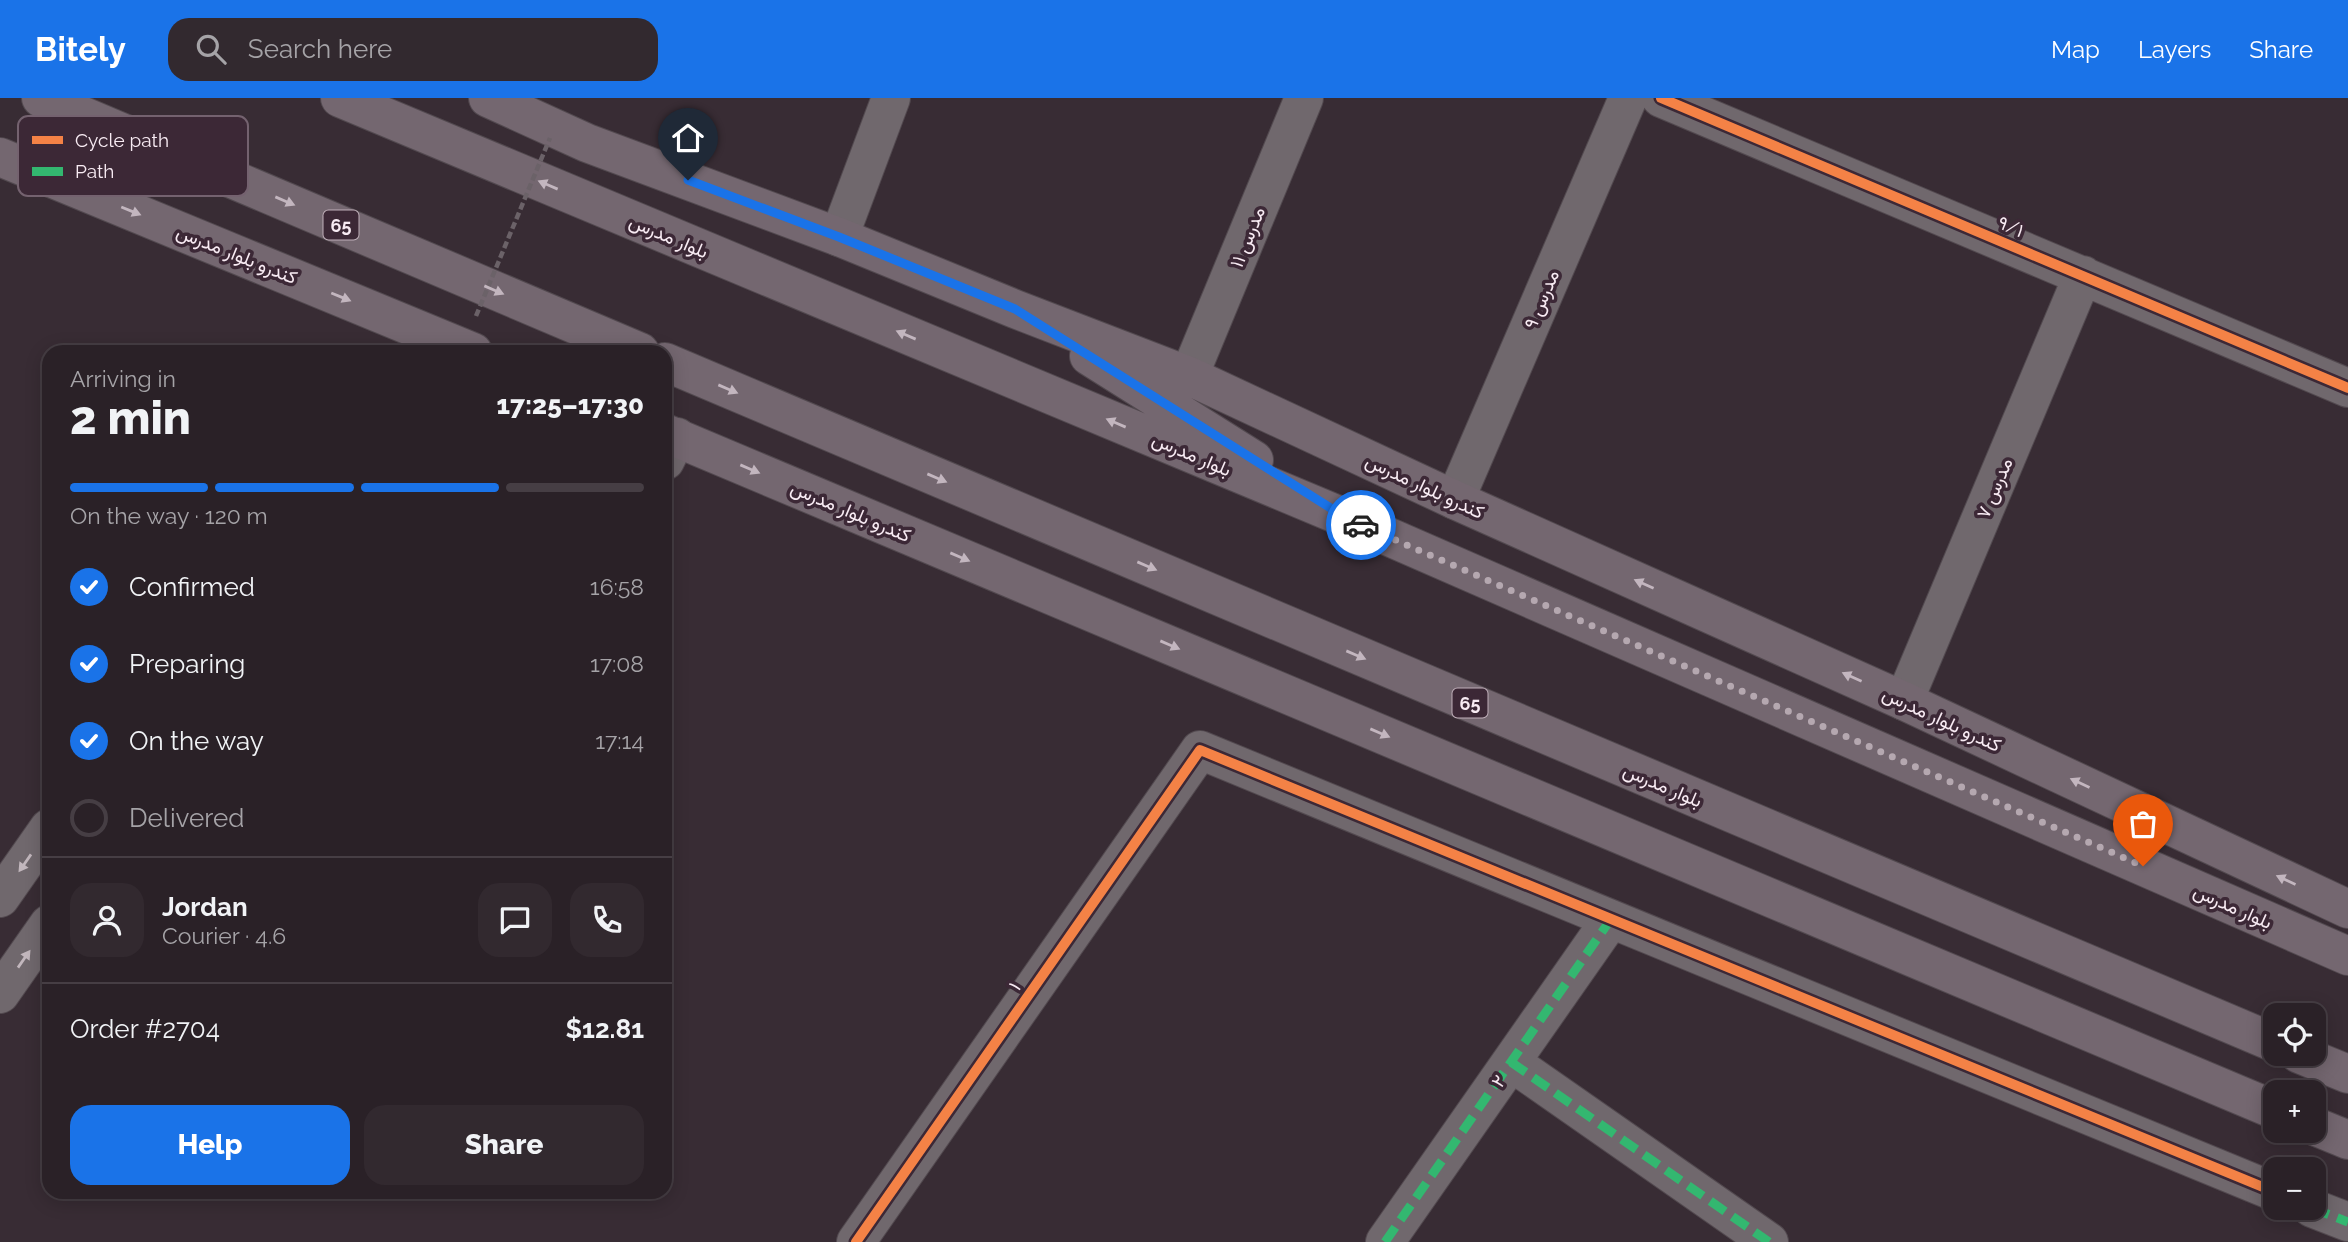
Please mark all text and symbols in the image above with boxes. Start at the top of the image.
search box [168,18,658,81]
text: Bitely [35,30,126,69]
icon: search [192,30,230,68]
text: Search here [248,34,392,64]
text: Map [2051,35,2100,64]
text: Layers [2138,35,2211,64]
text: Share [2249,35,2313,64]
pin [658,108,718,180]
legend [18,116,248,196]
icon: home [669,119,707,157]
text: Cycle path [75,129,169,151]
text: Path [75,160,114,182]
one-way arrow [538,179,559,190]
one-way arrow [274,196,295,207]
street label: مدرس ۱۱ [1225,203,1270,271]
one-way arrow [121,205,142,216]
road number: 65 [324,210,358,240]
street label: بلوار مدرس [626,210,712,263]
street label: ۹/۱ [1995,211,2027,241]
street label: کندرو بلوار مدرس [173,220,300,289]
street label: مدرس ۹ [1519,266,1564,332]
one-way arrow [484,284,504,296]
one-way arrow [331,292,352,303]
one-way arrow [896,329,917,340]
text: Arriving in [70,365,176,392]
one-way arrow [718,383,738,395]
text: 17:25–17:30 [497,390,644,420]
text: 2 min [70,391,191,445]
one-way arrow [1106,417,1127,428]
street label: بلوار مدرس [1149,428,1235,481]
street label: کندرو بلوار مدرس [1362,449,1488,524]
street label: مدرس ۷ [1971,454,2018,522]
one-way arrow [740,463,761,474]
one-way arrow [927,472,948,483]
street label: کندرو بلوار مدرس [787,476,914,547]
courier [1326,490,1396,560]
text: On the way · 120 m [70,502,268,529]
icon: car [1342,506,1380,544]
one-way arrow [950,552,971,563]
one-way arrow [1137,560,1157,572]
icon: check [70,568,108,606]
text: Confirmed [129,572,255,602]
text: 16:58 [590,573,644,600]
one-way arrow [1634,578,1654,590]
one-way arrow [1160,639,1180,651]
icon: check [70,645,108,683]
text: Preparing [129,649,245,679]
text: 17:08 [590,650,644,677]
one-way arrow [1346,650,1367,661]
one-way arrow [1841,671,1862,682]
street label: کندرو بلوار مدرس [1879,682,2005,757]
road number: 65 [1452,688,1488,718]
icon: check [70,722,108,760]
text: On the way [129,726,264,756]
text: 17:14 [595,727,644,754]
one-way arrow [1369,728,1390,739]
street label: بلوار مدرس [1620,759,1706,812]
one-way arrow [2070,777,2090,789]
pin [2113,794,2173,866]
text: Delivered [129,803,244,833]
icon: bag [2124,805,2162,843]
one-way arrow [18,853,31,873]
one-way arrow [2276,874,2296,886]
street label: بلوار مدرس [2190,879,2276,934]
button: person [70,883,144,957]
button: chat [478,883,552,957]
button: phone [570,883,644,957]
text: Jordan [162,892,248,922]
text: Courier · 4.6 [162,922,286,949]
one-way arrow [18,949,31,969]
street label: ۱ [1003,977,1025,995]
map controls [2263,1003,2326,1220]
button: locate [2263,1003,2326,1066]
text: Order #2704 [70,1014,220,1044]
text: $12.81 [566,1014,644,1044]
street label: ۲ [1486,1071,1510,1091]
button: + [2263,1080,2326,1143]
button: Help [70,1105,350,1185]
button: Share [364,1105,644,1185]
button: − [2263,1157,2326,1220]

